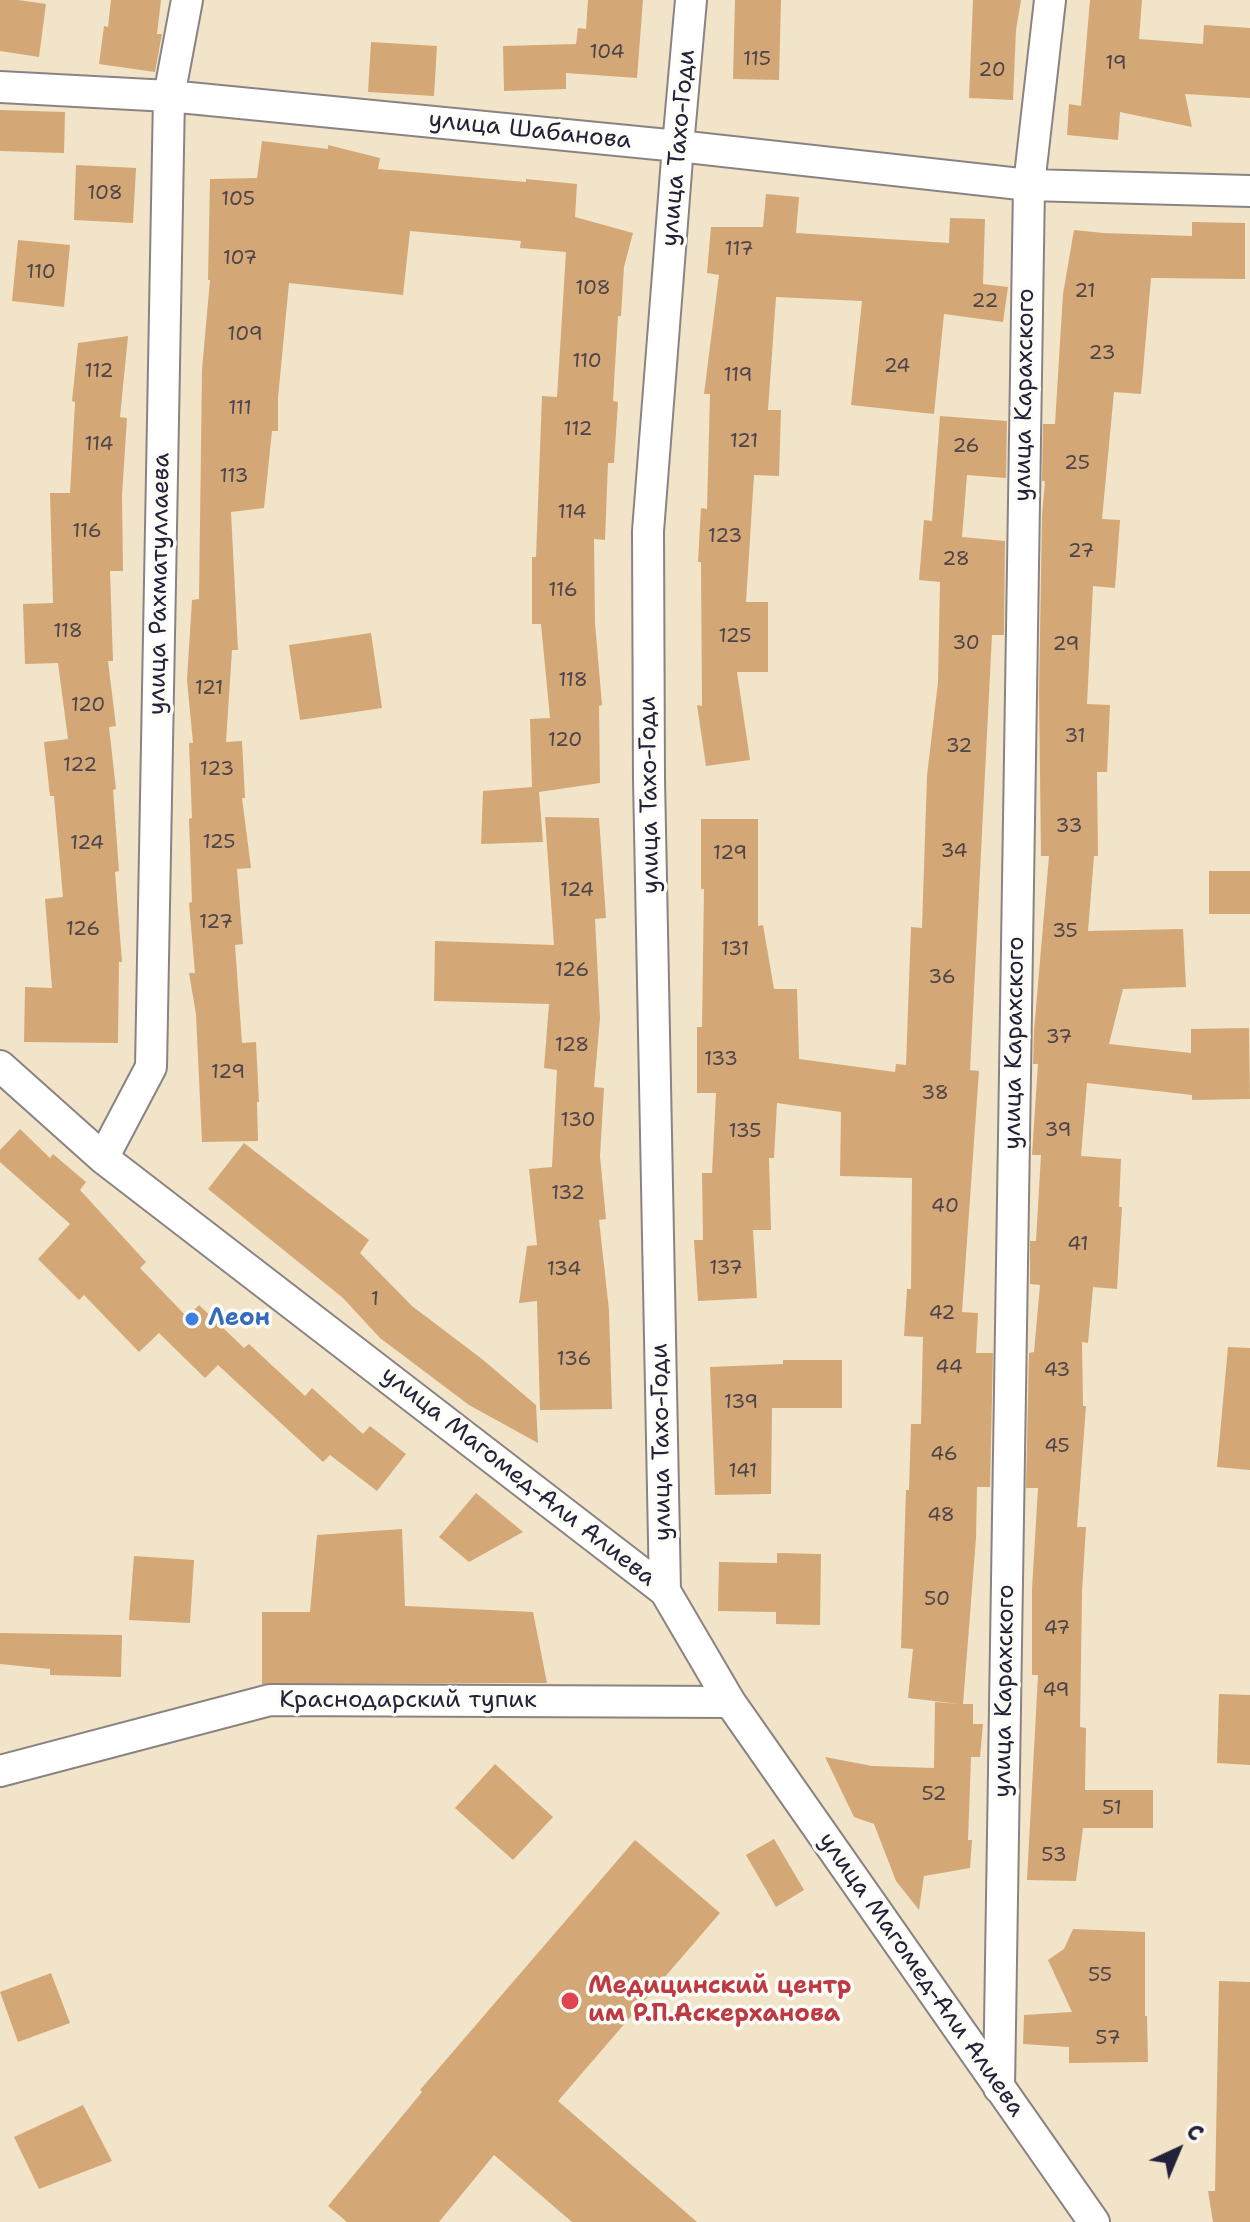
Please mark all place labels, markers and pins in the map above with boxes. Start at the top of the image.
place label: Леон [208,1305,270,1333]
marker: Леон [183,1310,201,1328]
place label: Медицинский центр им Р.П.Аскерханова [588,1973,851,2029]
marker: Медицинский центр им Р.П.Аскерханова [559,1990,581,2012]

